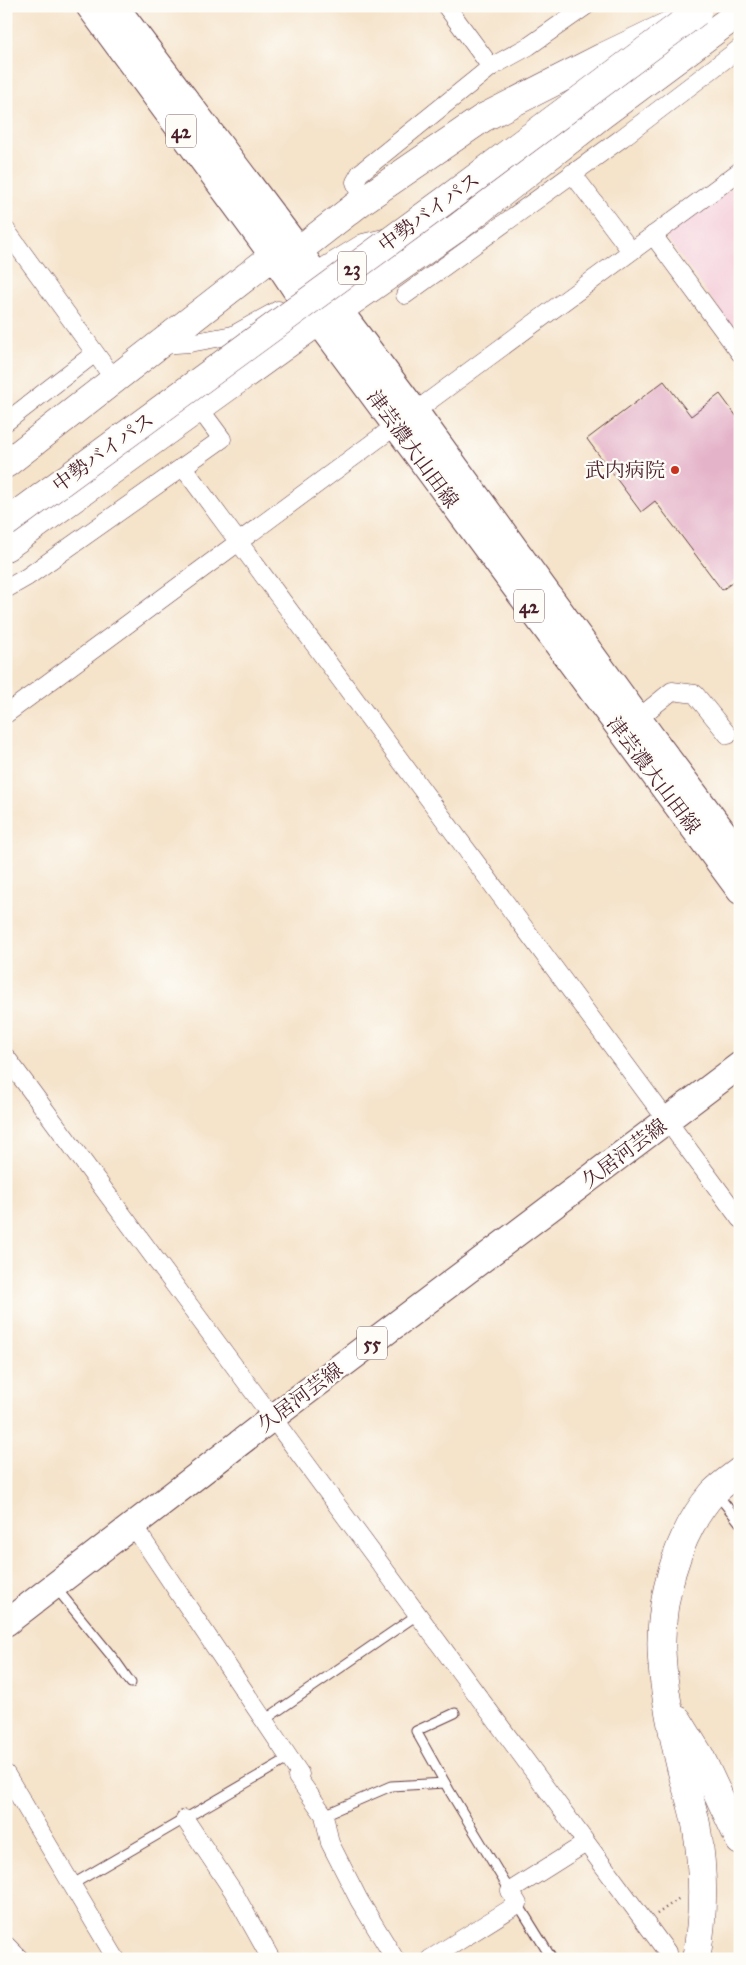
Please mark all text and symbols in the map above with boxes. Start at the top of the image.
road number: 42 [166,114,196,148]
street label: 中勢バイパス [374,167,484,257]
road number: 23 [338,252,366,284]
street label: 津芸濃大山田線 [362,385,464,513]
street label: 中勢バイパス [48,407,158,497]
place label: 武内病院 [585,458,665,482]
marker: 武内病院 [669,464,681,476]
road number: 42 [514,590,544,622]
street label: 津芸濃大山田線 [602,712,706,838]
street label: 久居河芸線 [577,1113,671,1193]
road number: 55 [357,1326,387,1360]
street label: 久居河芸線 [253,1357,347,1437]

